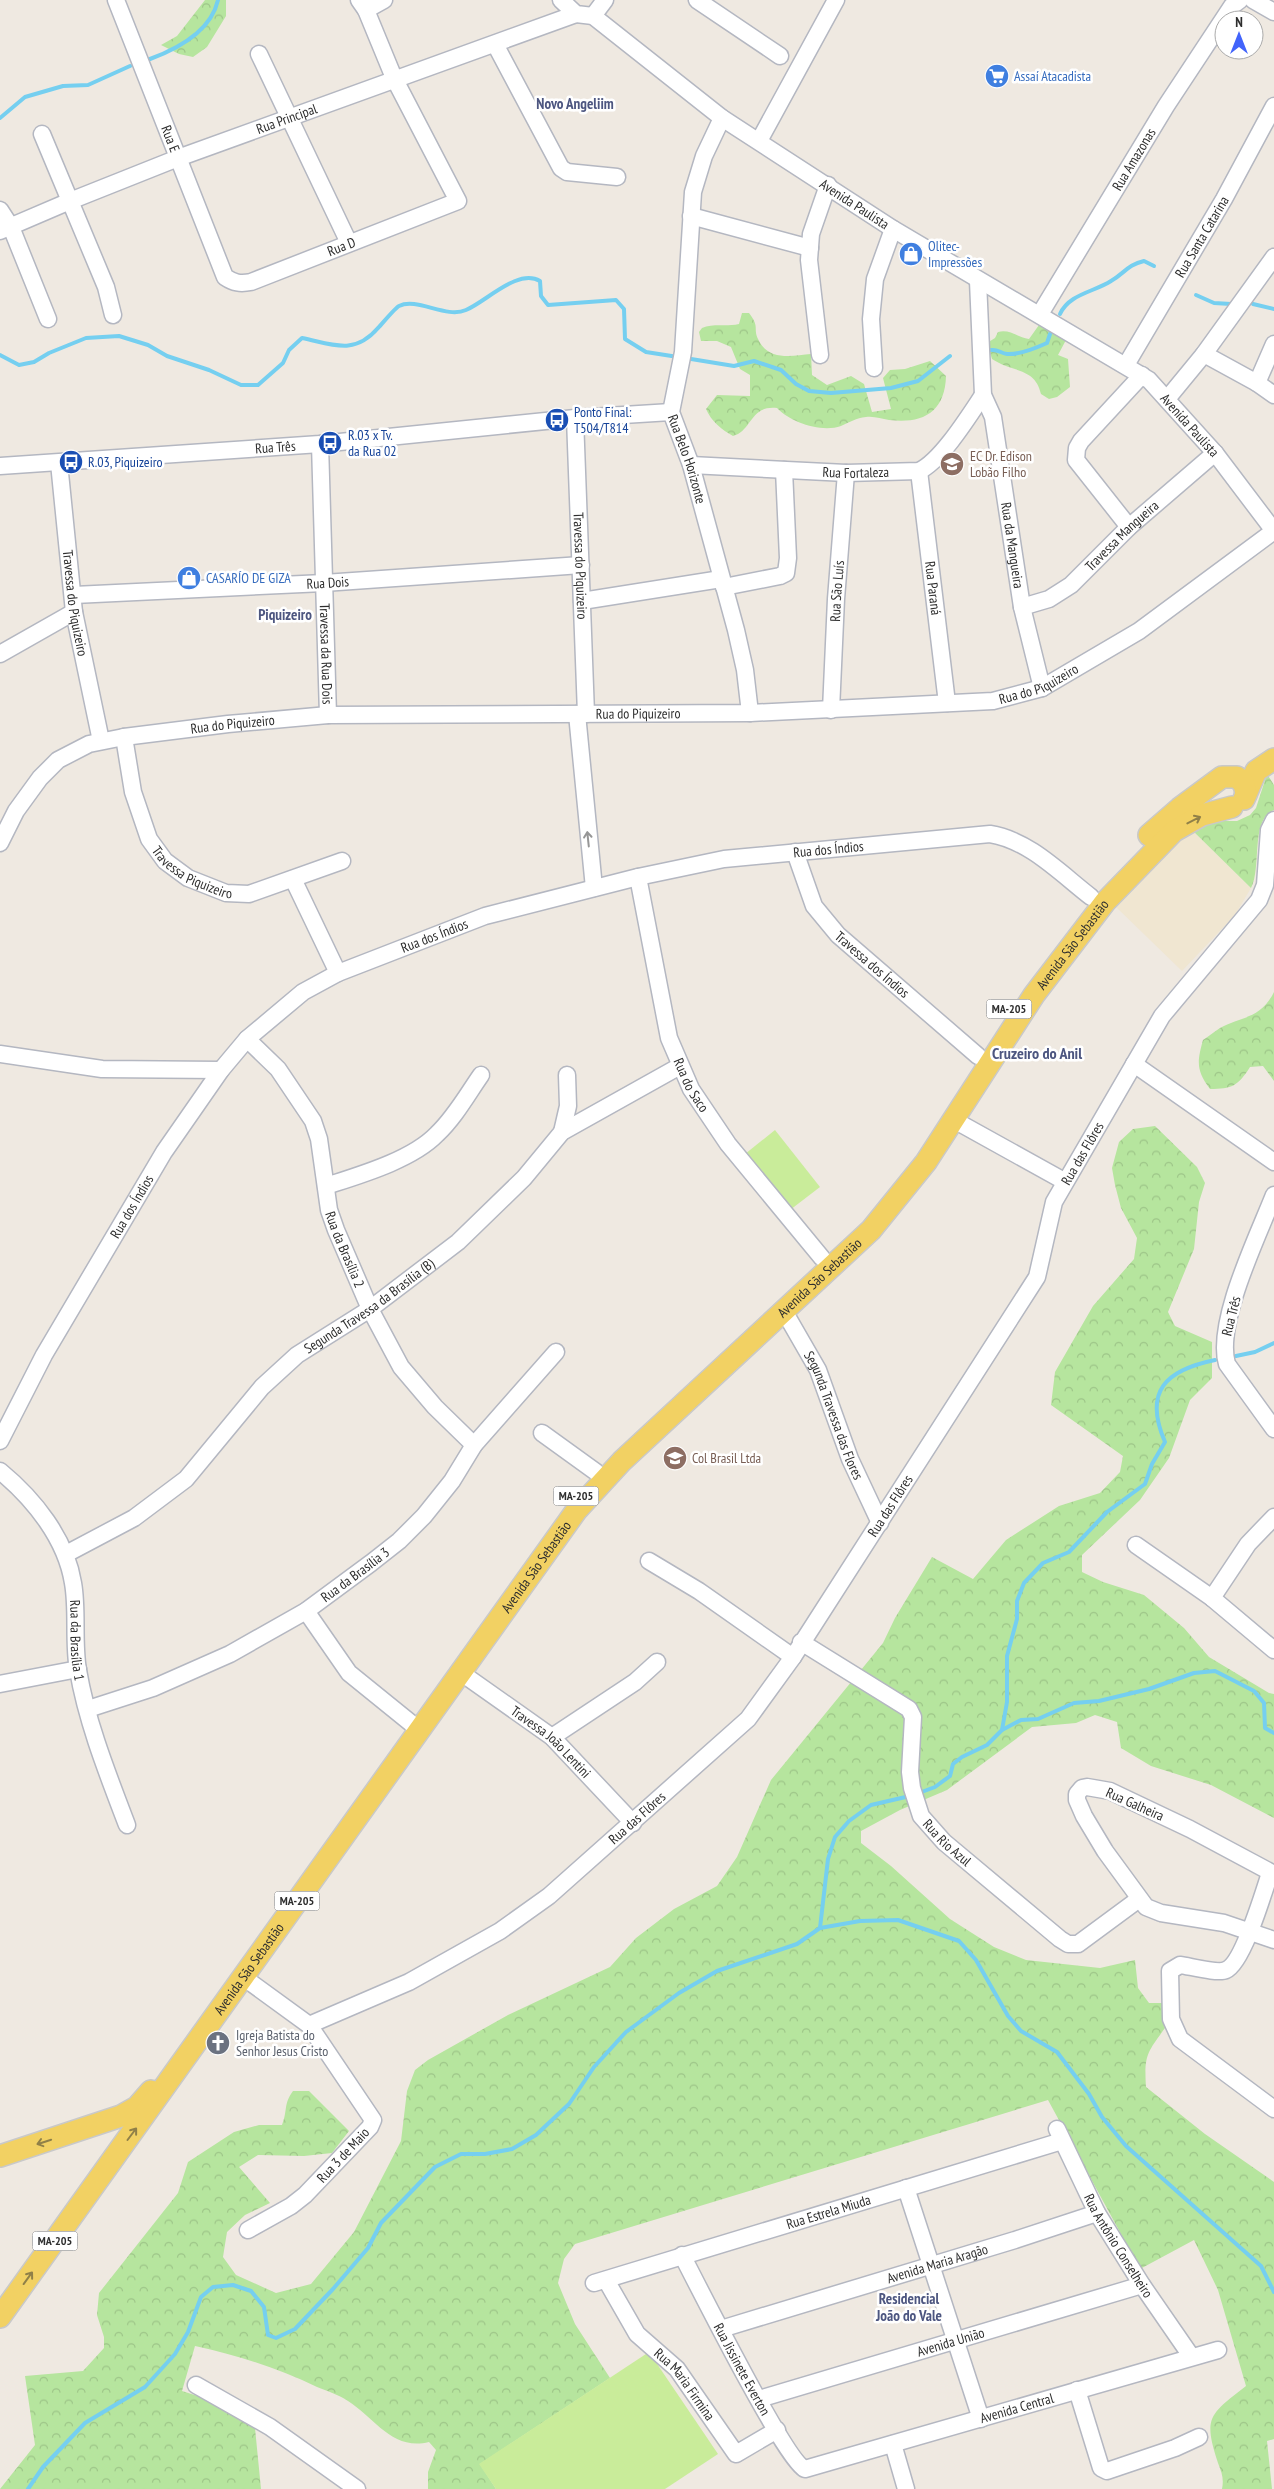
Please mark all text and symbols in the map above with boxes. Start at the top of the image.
north arrow [1214,10,1264,60]
text: N [1235,13,1243,31]
supermarket icon: Assaí Atacadista [984,63,1010,89]
place label: Assaí Atacadista [1014,67,1091,85]
district label: Novo Angeliim [536,94,614,113]
street label: Rua Principal [254,99,320,138]
street label: Rua E [157,123,184,155]
street label: Rua Amazonas [1108,124,1160,194]
street label: Avenida Paulista [816,175,893,233]
street label: Rua Santa Catarina [1171,193,1233,281]
street label: Rua D [325,233,358,260]
place label: Olitec- Impressões [928,237,982,271]
shop icon: Olitec- Impressões [898,241,924,267]
street label: Avenida Paulista [1156,390,1223,461]
place label: Ponto Final: T504/T814 [574,403,632,437]
bus stop icon: Ponto Final: T504/T814 [544,407,570,433]
street label: Rua Belo Horizonte [664,412,710,506]
place label: R.03 x Tv. da Rua 02 [348,426,397,460]
bus stop icon: R.03 x Tv. da Rua 02 [317,430,343,456]
street label: Rua Três [255,437,296,457]
place label: EC Dr. Edison Lobão Filho [970,447,1032,481]
bus stop icon: R.03, Piquizeiro [58,449,84,475]
school or university icon: EC Dr. Edison Lobão Filho [939,451,965,477]
place label: R.03, Piquizeiro [88,453,163,471]
street label: Rua Fortaleza [822,463,889,482]
street label: Travessa Mangueira [1081,497,1162,575]
street label: Rua da Mangueira [997,501,1028,590]
street label: Travessa do Piquizeiro [570,512,591,620]
street label: Travessa do Piquizeiro [59,549,92,658]
street label: Rua São Luís [826,559,848,622]
street label: Rua Paraná [921,560,945,616]
shop icon: CASARÍO DE GIZA [176,565,202,591]
place label: CASARÍO DE GIZA [206,569,291,587]
street label: Rua Dois [306,572,350,593]
street label: Travessa da Rua Dois [316,603,337,705]
district label: Piquizeiro [258,605,312,624]
street label: Rua do Piquizeiro [997,660,1081,708]
street label: Rua do Piquizeiro [596,704,681,723]
street label: Rua do Piquizeiro [189,711,276,738]
one-way arrow [1186,815,1201,825]
one-way arrow [584,831,593,847]
street label: Rua dos Índios [792,837,865,861]
street label: Travessa Piquizeiro [148,842,232,902]
street label: Avenida São Sebastião [1032,896,1113,993]
street label: Rua dos Índios [398,914,471,957]
street label: Travessa dos Índios [831,927,913,1002]
road number: MA-205 [986,1000,1032,1019]
district label: Cruzeiro do Anil [992,1043,1082,1063]
street label: Rua do Saco [670,1055,713,1116]
street label: Rua das Flôres [1057,1118,1108,1188]
street label: Rua dos Índios [106,1171,158,1242]
street label: Rua da Brasília 2 [321,1209,369,1290]
street label: Avenida São Sebastião [774,1234,865,1321]
street label: Segunda Travessa da Brasília (B) [301,1254,438,1357]
street label: Rua Três [1217,1294,1245,1338]
street label: Segunda Travessa das Flores [800,1348,868,1483]
school or university icon: Col Brasil Ltda [662,1445,688,1471]
place label: Col Brasil Ltda [692,1449,761,1467]
street label: Rua das Flôres [864,1471,917,1540]
road number: MA-205 [554,1486,598,1505]
street label: Avenida São Sebastião [497,1517,575,1616]
street label: Rua da Brasília 3 [317,1543,393,1606]
street label: Rua da Brasília 1 [66,1599,89,1682]
street label: Travessa João Lentini [507,1702,595,1782]
street label: Rua Galheira [1103,1783,1167,1825]
street label: Rua das Flôres [605,1788,669,1848]
street label: Rua Rio Azul [919,1815,976,1871]
road number: MA-205 [274,1892,320,1910]
street label: Avenida São Sebastião [210,1919,288,2018]
place label: Igreja Batista do Senhor Jesus Cristo [236,2026,328,2060]
church icon: Igreja Batista do Senhor Jesus Cristo [205,2030,231,2056]
street label: Rua 3 de Maio [313,2124,373,2186]
one-way arrow [127,2127,137,2141]
one-way arrow [36,2138,52,2147]
street label: Rua Estrela Miuda [784,2191,873,2233]
street label: Rua Antônio Conselheiro [1080,2191,1157,2301]
road number: MA-205 [32,2232,78,2250]
street label: Avenida Maria Aragão [885,2240,990,2287]
one-way arrow [23,2272,34,2285]
district label: Residencial João do Vale [875,2289,942,2325]
street label: Rua Jissinete Everton [710,2320,774,2419]
street label: Avenida União [915,2323,987,2360]
street label: Rua Maria Firmina [650,2344,719,2424]
street label: Avenida Central [978,2389,1056,2427]

